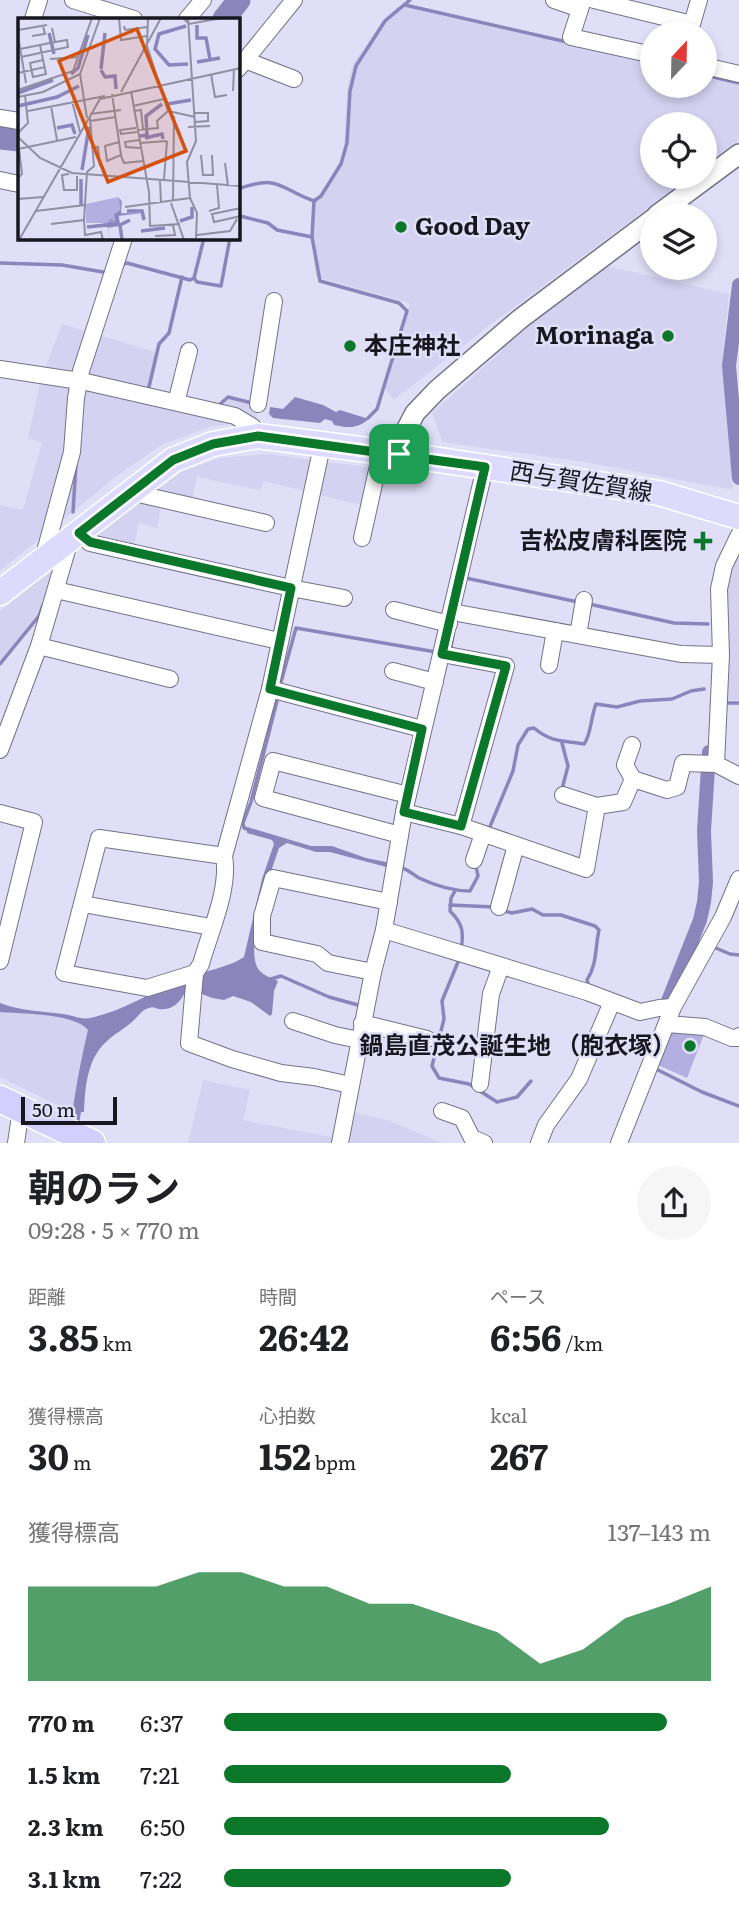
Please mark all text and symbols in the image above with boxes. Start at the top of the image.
inset map [18,18,240,240]
north arrow [640,21,718,98]
map controls [640,21,717,280]
button: locate [640,112,717,189]
button: layers [640,203,717,280]
place label: Good Day [415,207,530,242]
marker: Good Day [393,219,409,235]
place label: Morinaga [535,316,654,351]
place label: 本庄神社 [364,326,460,361]
marker: Morinaga [660,328,676,344]
marker: 本庄神社 [342,338,358,354]
pin [369,424,429,484]
icon: arrive [380,435,418,473]
street label: 西与賀佐賀線 [508,451,655,508]
place label: 吉松皮膚科医院 [519,521,687,556]
marker: 吉松皮膚科医院 [693,531,713,551]
place label: 鍋島直茂公誕生地 （胞衣塚） [359,1026,676,1061]
marker: 鍋島直茂公誕生地 （胞衣塚） [682,1038,698,1054]
scale bar [21,1094,117,1126]
text: 50 m [32,1095,75,1123]
text: 朝のラン [28,1157,180,1214]
button: share [637,1166,711,1240]
text: 09:28 · 5 × 770 m [28,1212,200,1246]
text: 距離 [28,1282,66,1310]
text: 時間 [259,1282,297,1310]
text: ペース [490,1282,546,1310]
text: 3.85 [28,1310,99,1362]
text: 26:42 [259,1310,349,1362]
text: 6:56 [490,1310,561,1362]
text: km [99,1329,132,1357]
text: /km [561,1329,603,1357]
text: 獲得標高 [28,1401,104,1429]
text: 心拍数 [259,1401,316,1429]
text: kcal [490,1401,527,1429]
text: 30 [28,1429,69,1481]
text: 152 [259,1429,311,1481]
text: 267 [490,1429,548,1481]
text: m [69,1448,91,1476]
text: bpm [311,1448,356,1476]
text: 獲得標高 [28,1514,120,1548]
text: 137–143 m [608,1514,711,1548]
text: 770 m [28,1705,95,1739]
text: 6:37 [140,1705,183,1739]
text: 1.5 km [28,1757,101,1791]
text: 7:21 [140,1757,180,1791]
text: 2.3 km [28,1809,104,1843]
text: 6:50 [140,1809,185,1843]
text: 3.1 km [28,1861,101,1895]
text: 7:22 [140,1861,182,1895]

